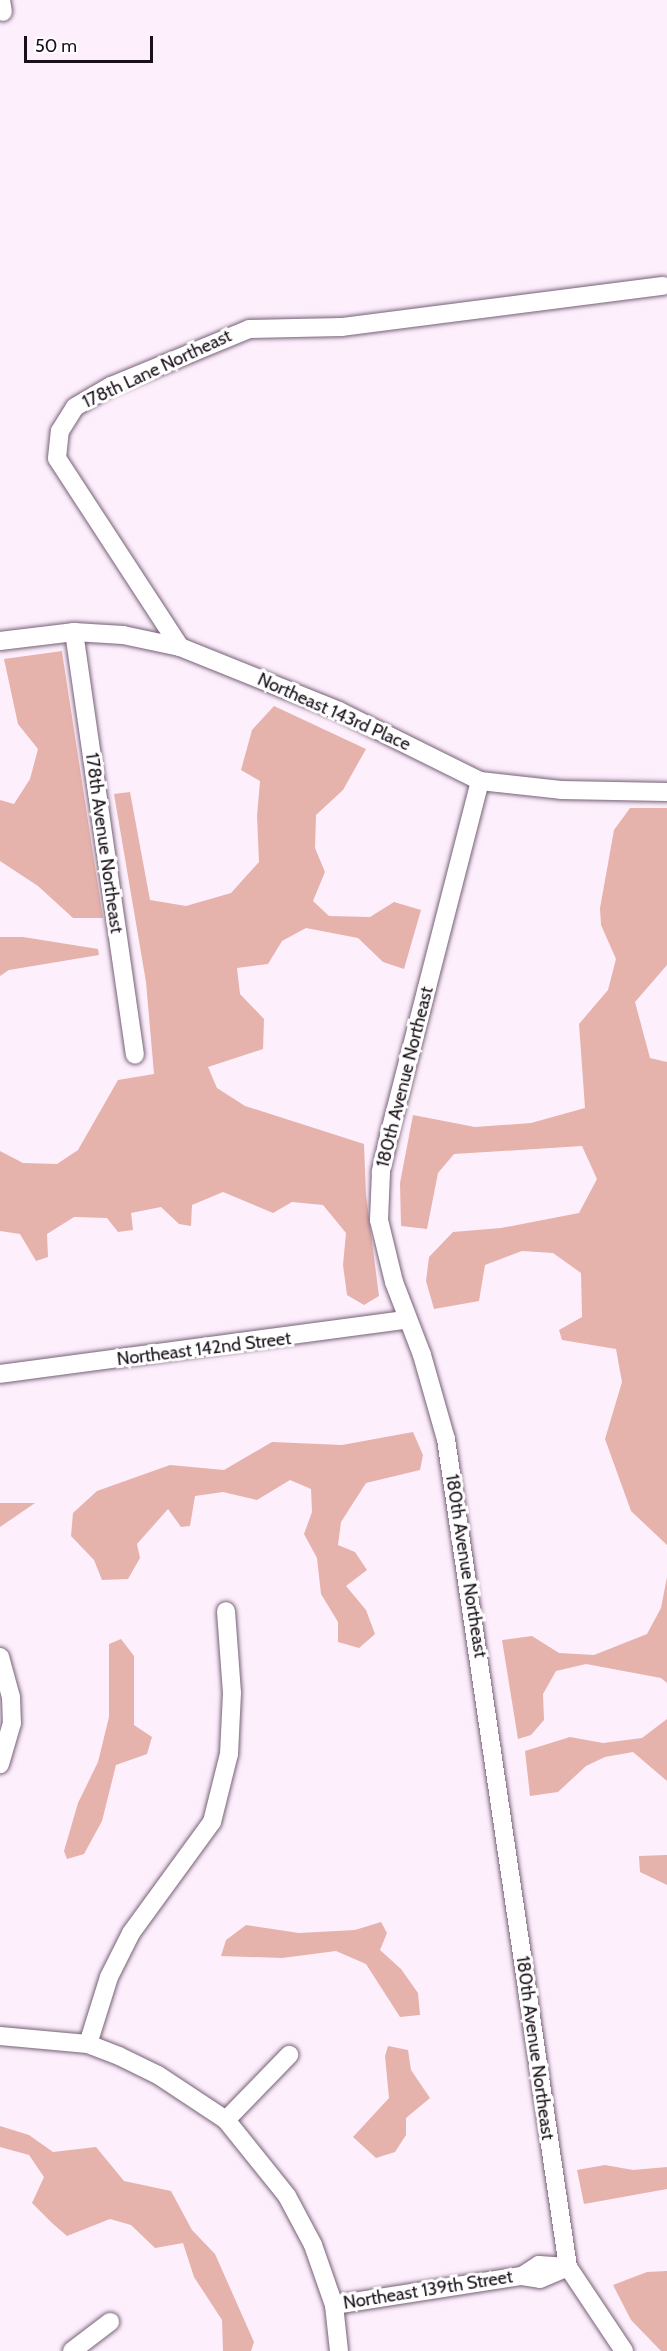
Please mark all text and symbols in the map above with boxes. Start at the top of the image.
scale bar [27,24,156,62]
text: 50 m [35,35,77,57]
street label: 178th Lane Northeast [79,325,235,413]
street label: Northeast 143rd Place [254,669,414,755]
street label: 178th Avenue Northeast [81,751,127,935]
street label: 180th Avenue Northeast [372,984,438,1170]
street label: Northeast 142nd Street [116,1328,292,1370]
street label: 180th Avenue Northeast [441,1473,491,1659]
street label: 180th Avenue Northeast [511,1955,559,2141]
street label: Northeast 139th Street [342,2266,514,2314]

